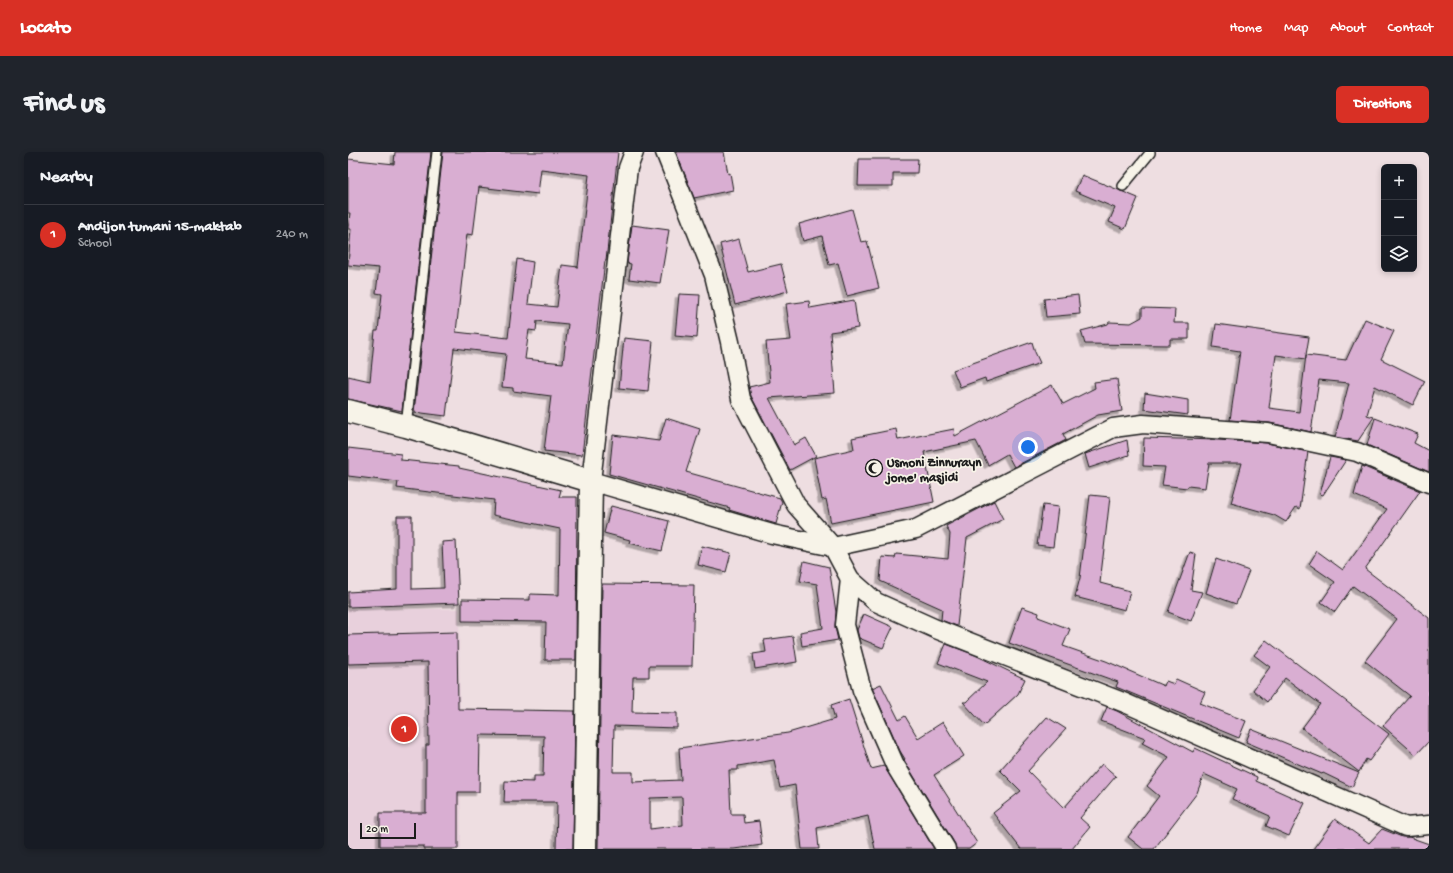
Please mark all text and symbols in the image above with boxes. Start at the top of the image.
text: Locato [20,17,71,40]
text: Home [1230,20,1262,37]
text: Map [1284,20,1308,37]
text: About [1330,20,1366,37]
text: Contact [1388,20,1433,37]
button: Directions [1336,86,1429,123]
text: Find us [24,88,104,121]
map controls [1381,164,1417,272]
button: + [1381,164,1417,200]
text: Nearby [40,168,93,188]
button: − [1381,200,1417,236]
text: Andijon tumani 15-maktab [78,218,242,236]
text: 1 [50,227,56,242]
text: 240 m [276,227,308,242]
text: School [78,236,112,251]
button: layers [1381,236,1417,272]
your location [1018,437,1038,457]
place label: Usmoni Zinnurayn jome' masjidi [884,456,982,486]
mosque icon: Usmoni Zinnurayn jome' masjidi [864,458,884,478]
pin: 1 [391,714,417,744]
scale bar [360,821,416,840]
text: 20 m [366,824,388,836]

